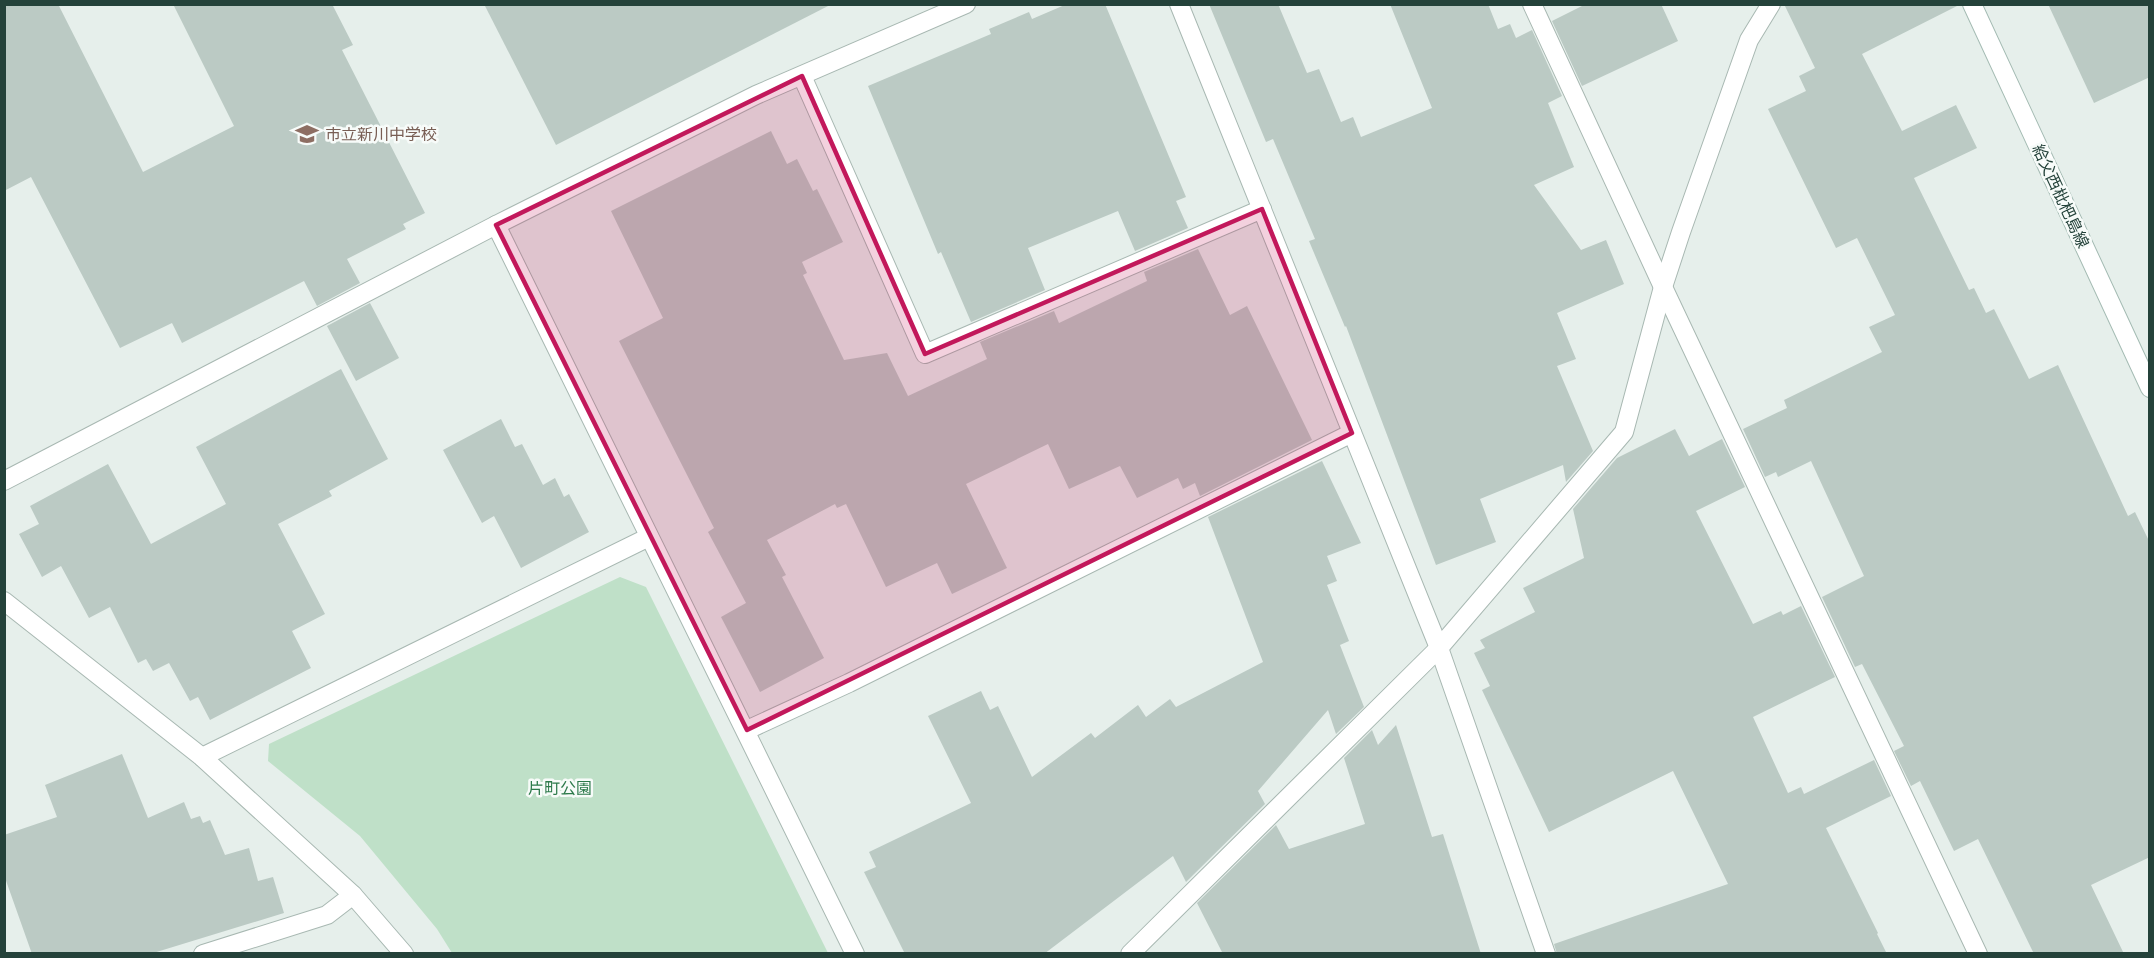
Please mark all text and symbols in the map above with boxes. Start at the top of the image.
school or university icon: 市立新川中学校 [294,121,320,147]
place label: 市立新川中学校 [325,125,437,144]
street label: 給父西枇杷島線 [2028,141,2093,251]
park label: 片町公園 [528,779,592,798]

